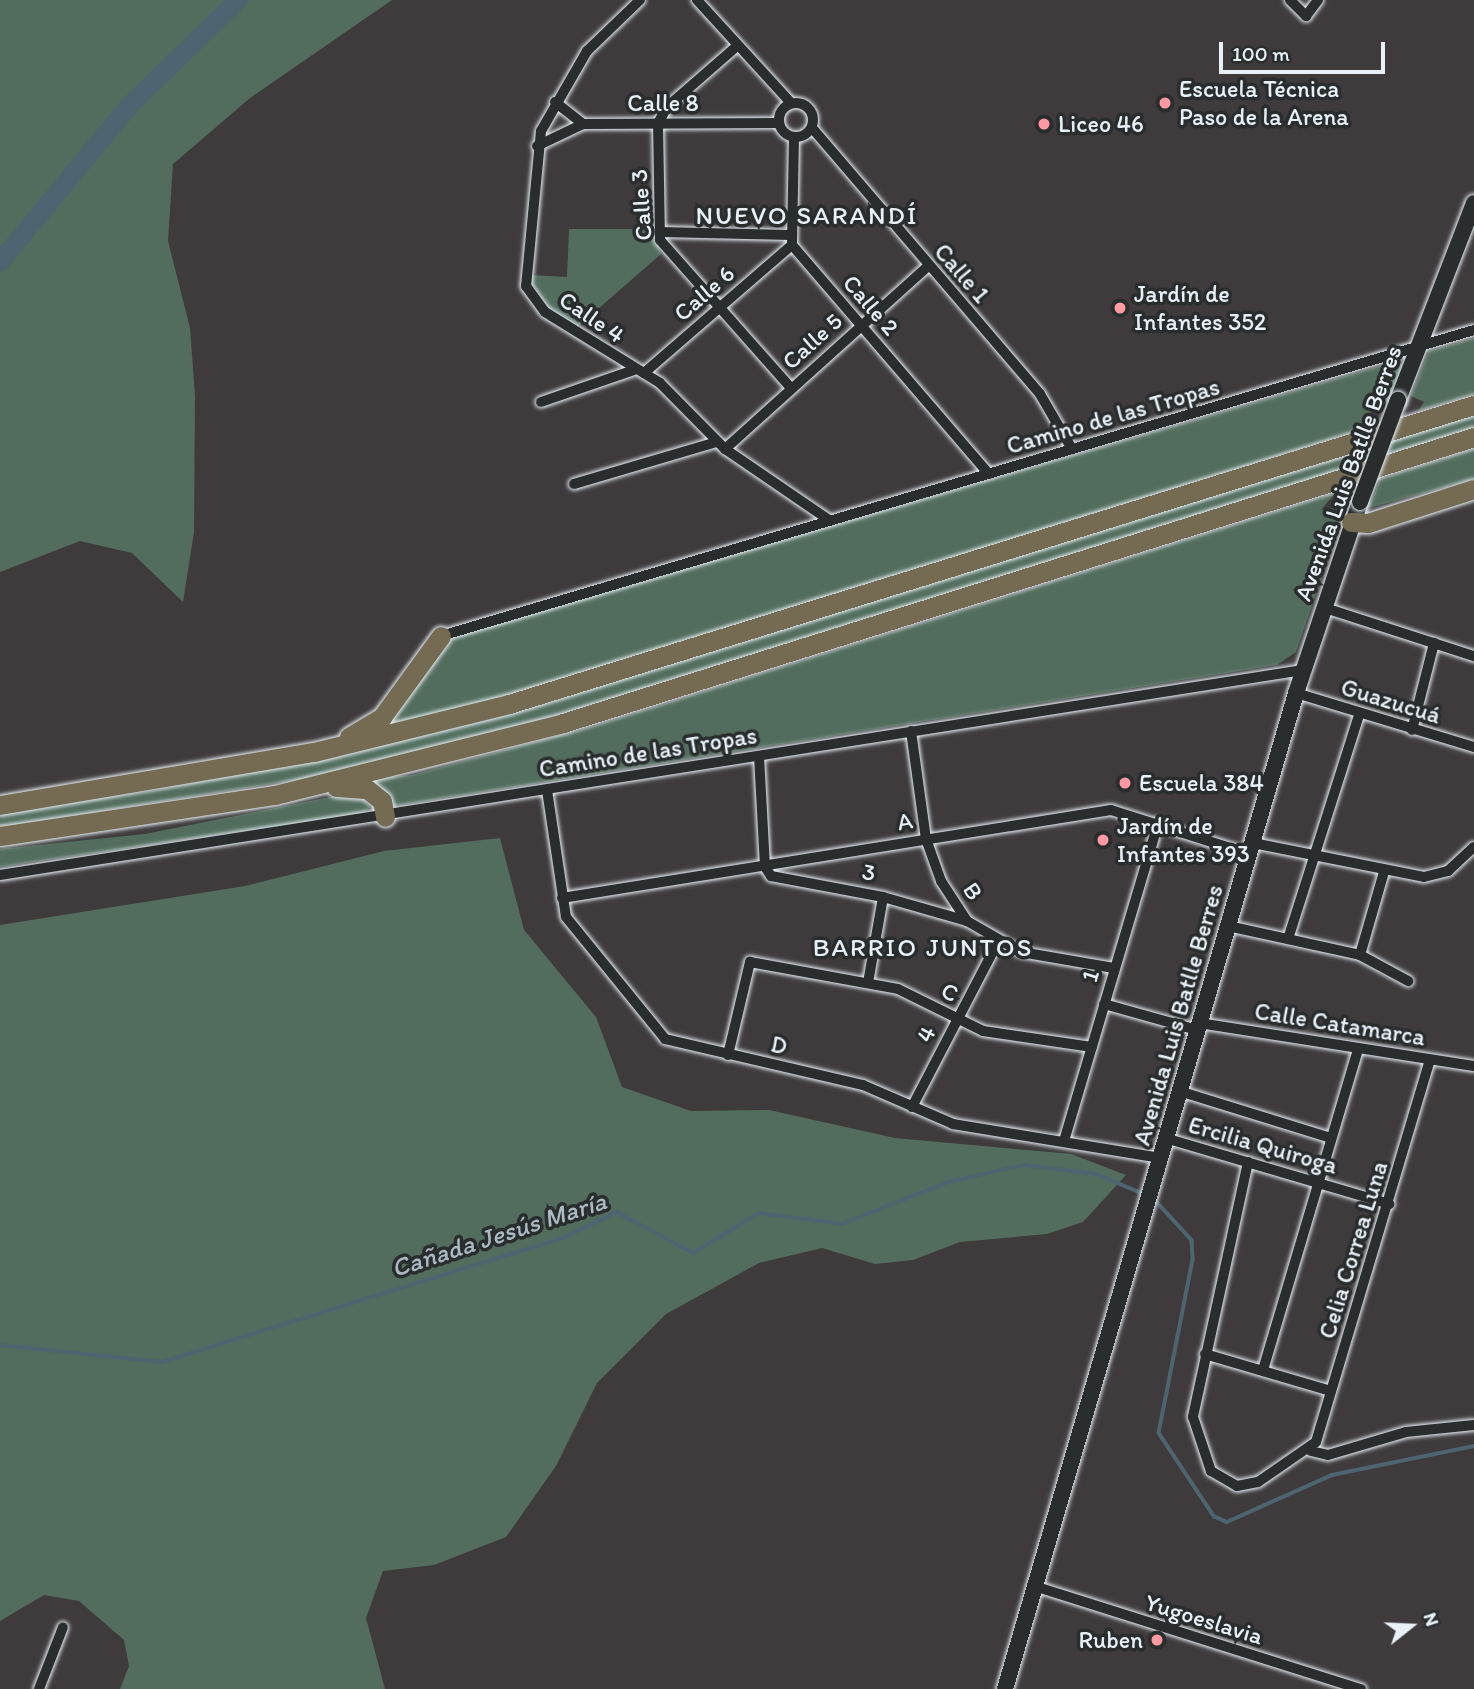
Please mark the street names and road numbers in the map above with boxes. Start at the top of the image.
street label: Calle 8 [627,89,699,117]
street label: Calle 3 [624,168,658,242]
street label: Calle 1 [928,237,996,309]
street label: Calle 6 [668,259,740,327]
street label: Calle 2 [837,269,905,341]
street label: Calle 4 [554,285,630,349]
street label: Calle 5 [776,307,848,375]
street label: Avenida Luis Batlle Berres [1288,341,1408,605]
street label: Camino de las Tropas [1004,372,1222,460]
street label: Guazucuá [1338,672,1444,730]
street label: Camino de las Tropas [538,721,758,783]
street label: A [895,805,915,837]
street label: 3 [860,857,878,887]
street label: B [957,877,989,905]
street label: Avenida Luis Batlle Berres [1127,881,1229,1149]
street label: 1 [1075,967,1105,985]
street label: C [936,976,964,1008]
street label: Calle Catamarca [1253,996,1427,1052]
street label: 4 [910,1021,942,1047]
street label: D [768,1029,790,1061]
street label: Ercilia Quiroga [1185,1110,1341,1180]
street label: Celia Correa Luna [1312,1158,1394,1342]
street label: Yugoeslavia [1142,1587,1266,1651]

